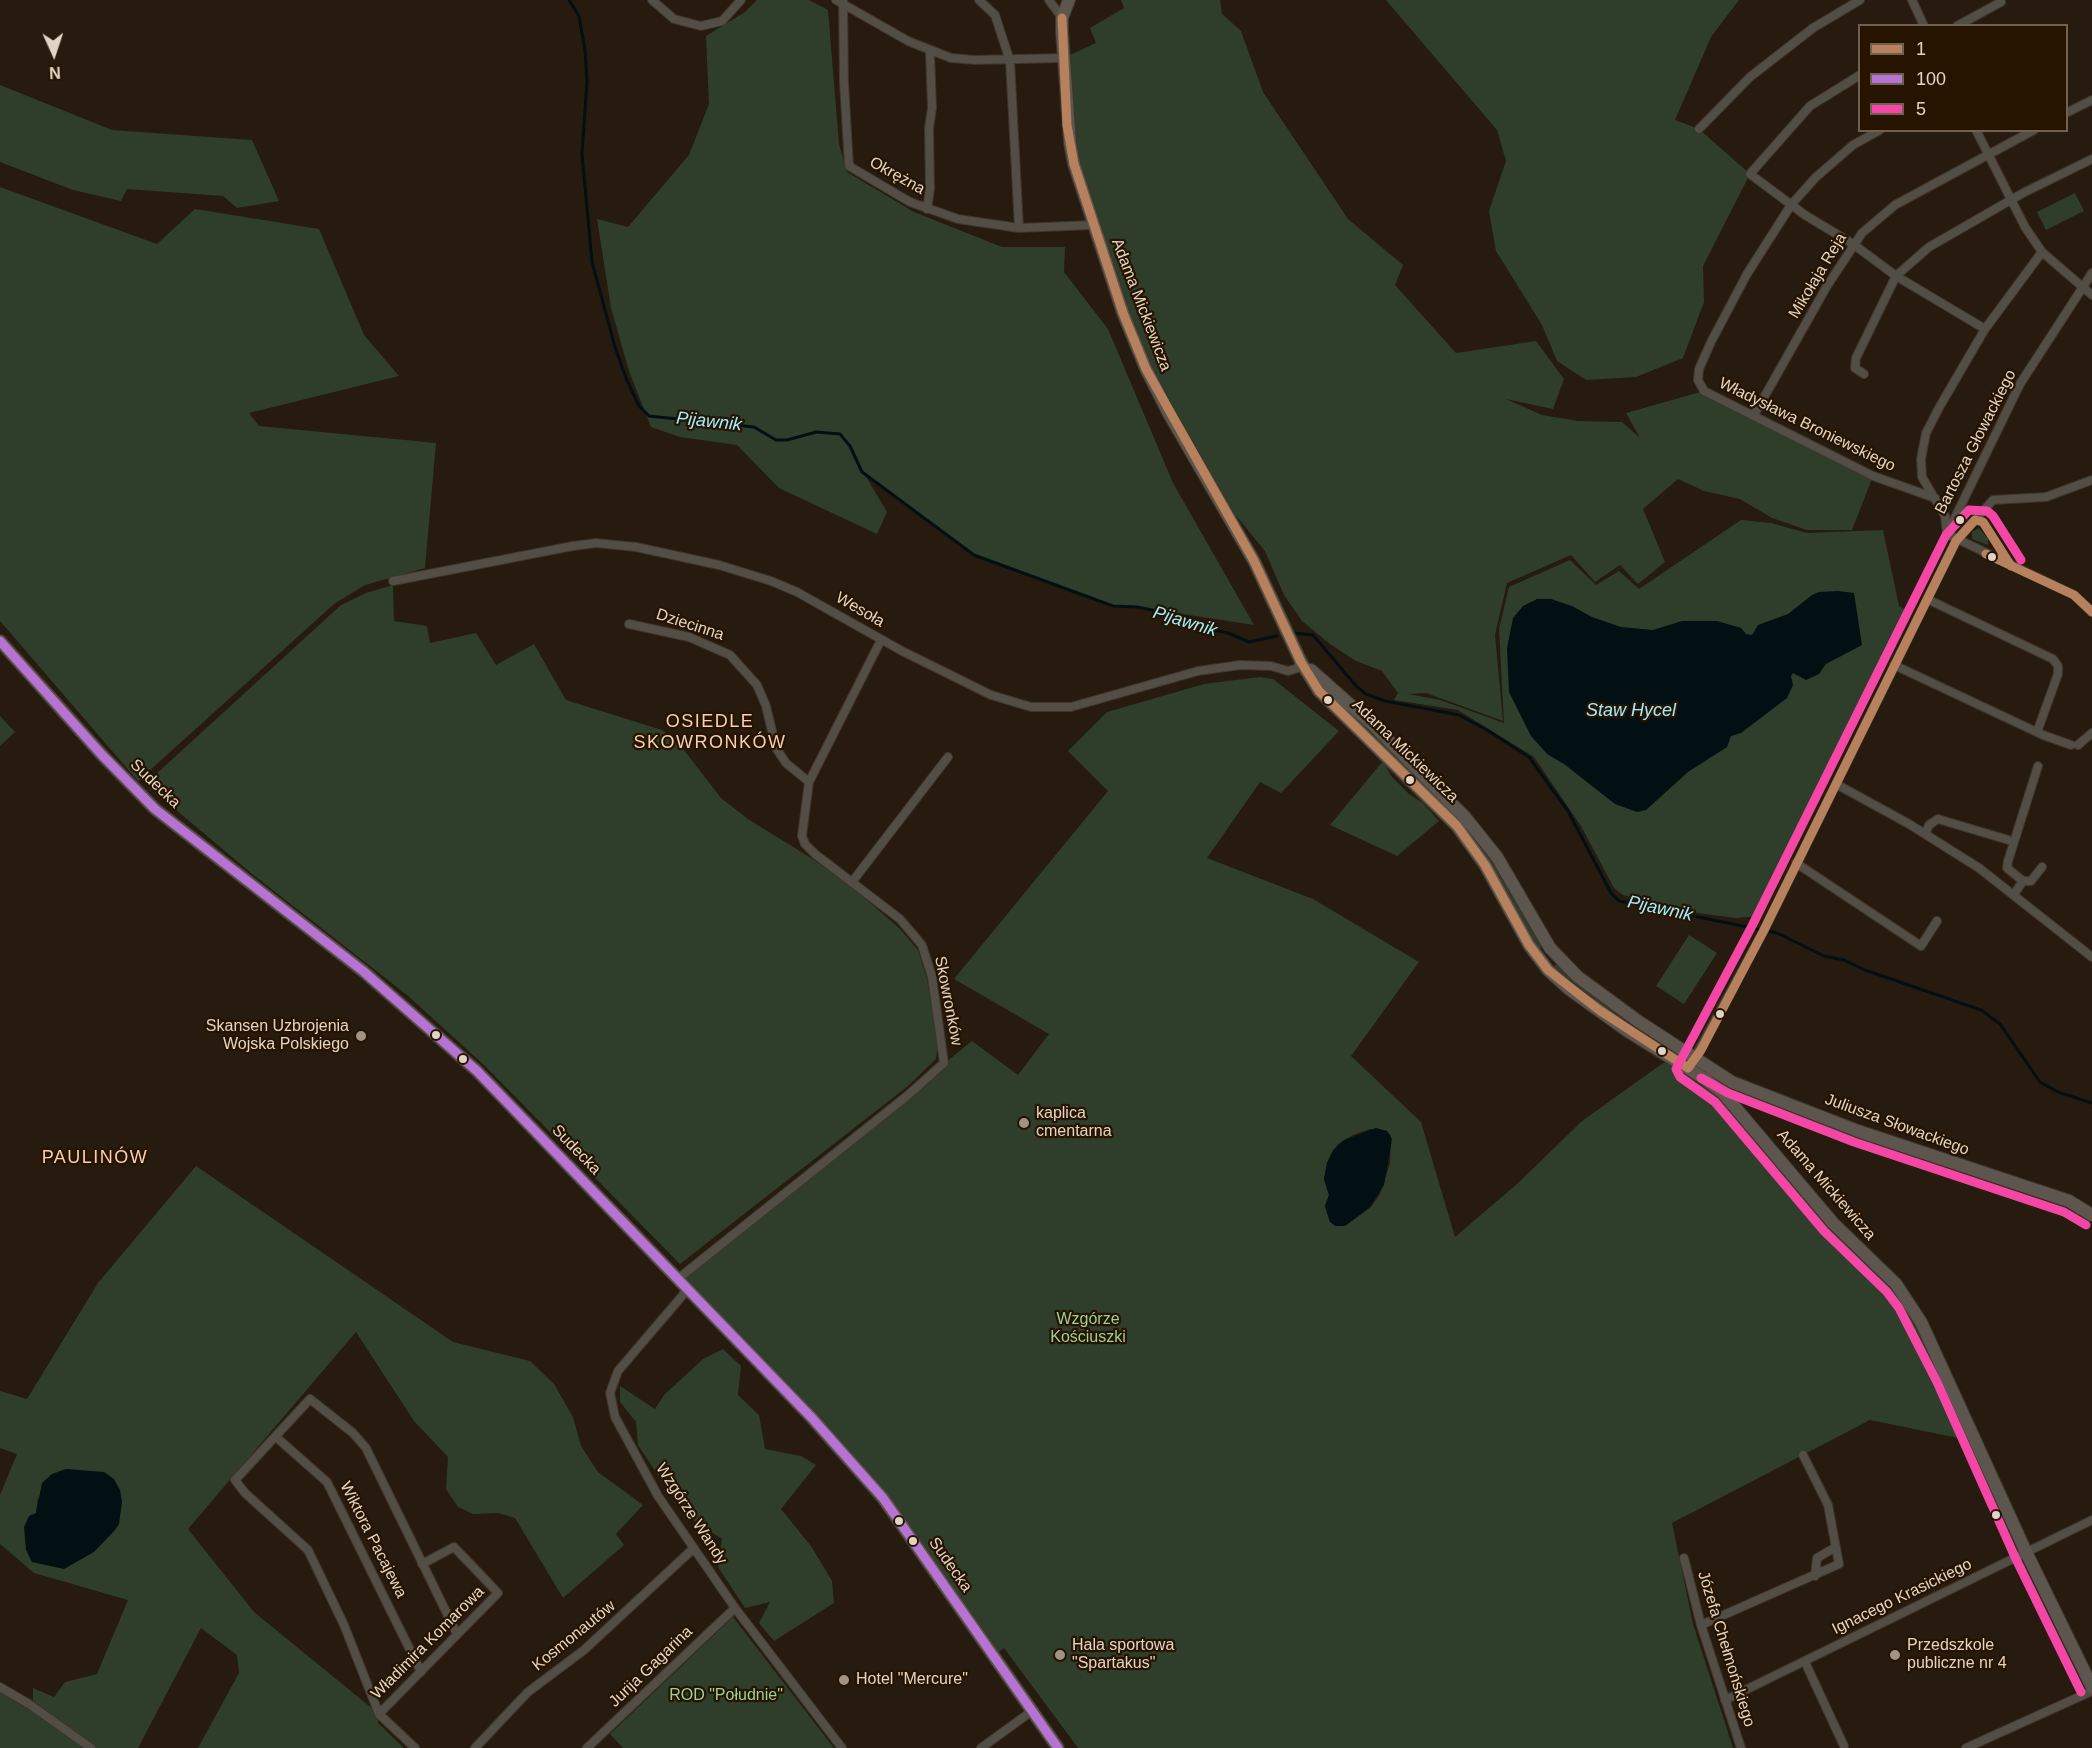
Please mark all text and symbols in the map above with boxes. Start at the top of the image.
north arrow [24,24,84,84]
legend [1858,24,2068,132]
text: 1 [1916,39,1926,59]
text: N [49,64,61,81]
text: 100 [1916,69,1946,89]
text: 5 [1916,99,1926,119]
street label: Okrężna [866,153,928,199]
street label: Mikołaja Reja [1785,230,1851,322]
street label: Adama Mickiewicza [1107,236,1175,374]
street label: Bartosza Głowackiego [1931,367,2021,517]
street label: Władysława Broniewskiego [1716,374,1898,476]
water label: Pijawnik [675,408,743,436]
unlabelled marker [1954,514,1966,526]
unlabelled marker [1986,551,1998,563]
street label: Wesoła [832,588,888,632]
water label: Pijawnik [1150,602,1220,642]
street label: Dziecinna [654,605,726,645]
unlabelled marker [1322,694,1334,706]
street label: Adama Mickiewicza [1348,695,1462,807]
water label: Staw Hycel [1586,700,1676,722]
district label: OSIEDLE SKOWRONKÓW [634,711,786,754]
street label: Sudecka [126,755,184,813]
unlabelled marker [1404,774,1416,786]
water label: Pijawnik [1625,892,1695,926]
street label: Skowronków [930,955,966,1047]
unlabelled marker [1714,1008,1726,1020]
place label: Skansen Uzbrojenia Wojska Polskiego [206,1017,349,1055]
marker: Skansen Uzbrojenia Wojska Polskiego [354,1029,368,1043]
unlabelled marker [430,1029,442,1041]
unlabelled marker [1656,1045,1668,1057]
unlabelled marker [457,1053,469,1065]
street label: Juliusza Słowackiego [1822,1090,1972,1160]
place label: kaplica cmentarna [1036,1104,1112,1142]
marker: kaplica cmentarna [1017,1116,1031,1130]
street label: Sudecka [547,1121,605,1179]
street label: Adama Mickiewicza [1773,1126,1879,1244]
district label: PAULINÓW [42,1147,148,1169]
park label: Wzgórze Kościuszki [1050,1310,1126,1348]
street label: Wzgórze Wandy [651,1460,731,1568]
street label: Wiktora Pacajewa [335,1479,411,1601]
unlabelled marker [1990,1509,2002,1521]
unlabelled marker [893,1515,905,1527]
street label: Sudecka [924,1534,976,1596]
unlabelled marker [907,1535,919,1547]
street label: Ignacego Krasickiego [1829,1555,1975,1639]
street label: Józefa Chełmońskiego [1693,1569,1759,1729]
street label: Władimira Komarowa [367,1582,489,1704]
street label: Kosmonautów [529,1597,619,1675]
street label: Jurija Gagarina [605,1622,697,1712]
place label: Hala sportowa "Spartakus" [1072,1636,1174,1674]
place label: Przedszkole publiczne nr 4 [1907,1636,2007,1674]
marker: Hala sportowa "Spartakus" [1053,1648,1067,1662]
marker: Przedszkole publiczne nr 4 [1888,1648,1902,1662]
place label: Hotel "Mercure" [856,1670,968,1690]
marker: Hotel "Mercure" [837,1673,851,1687]
park label: ROD "Południe" [669,1686,783,1706]

